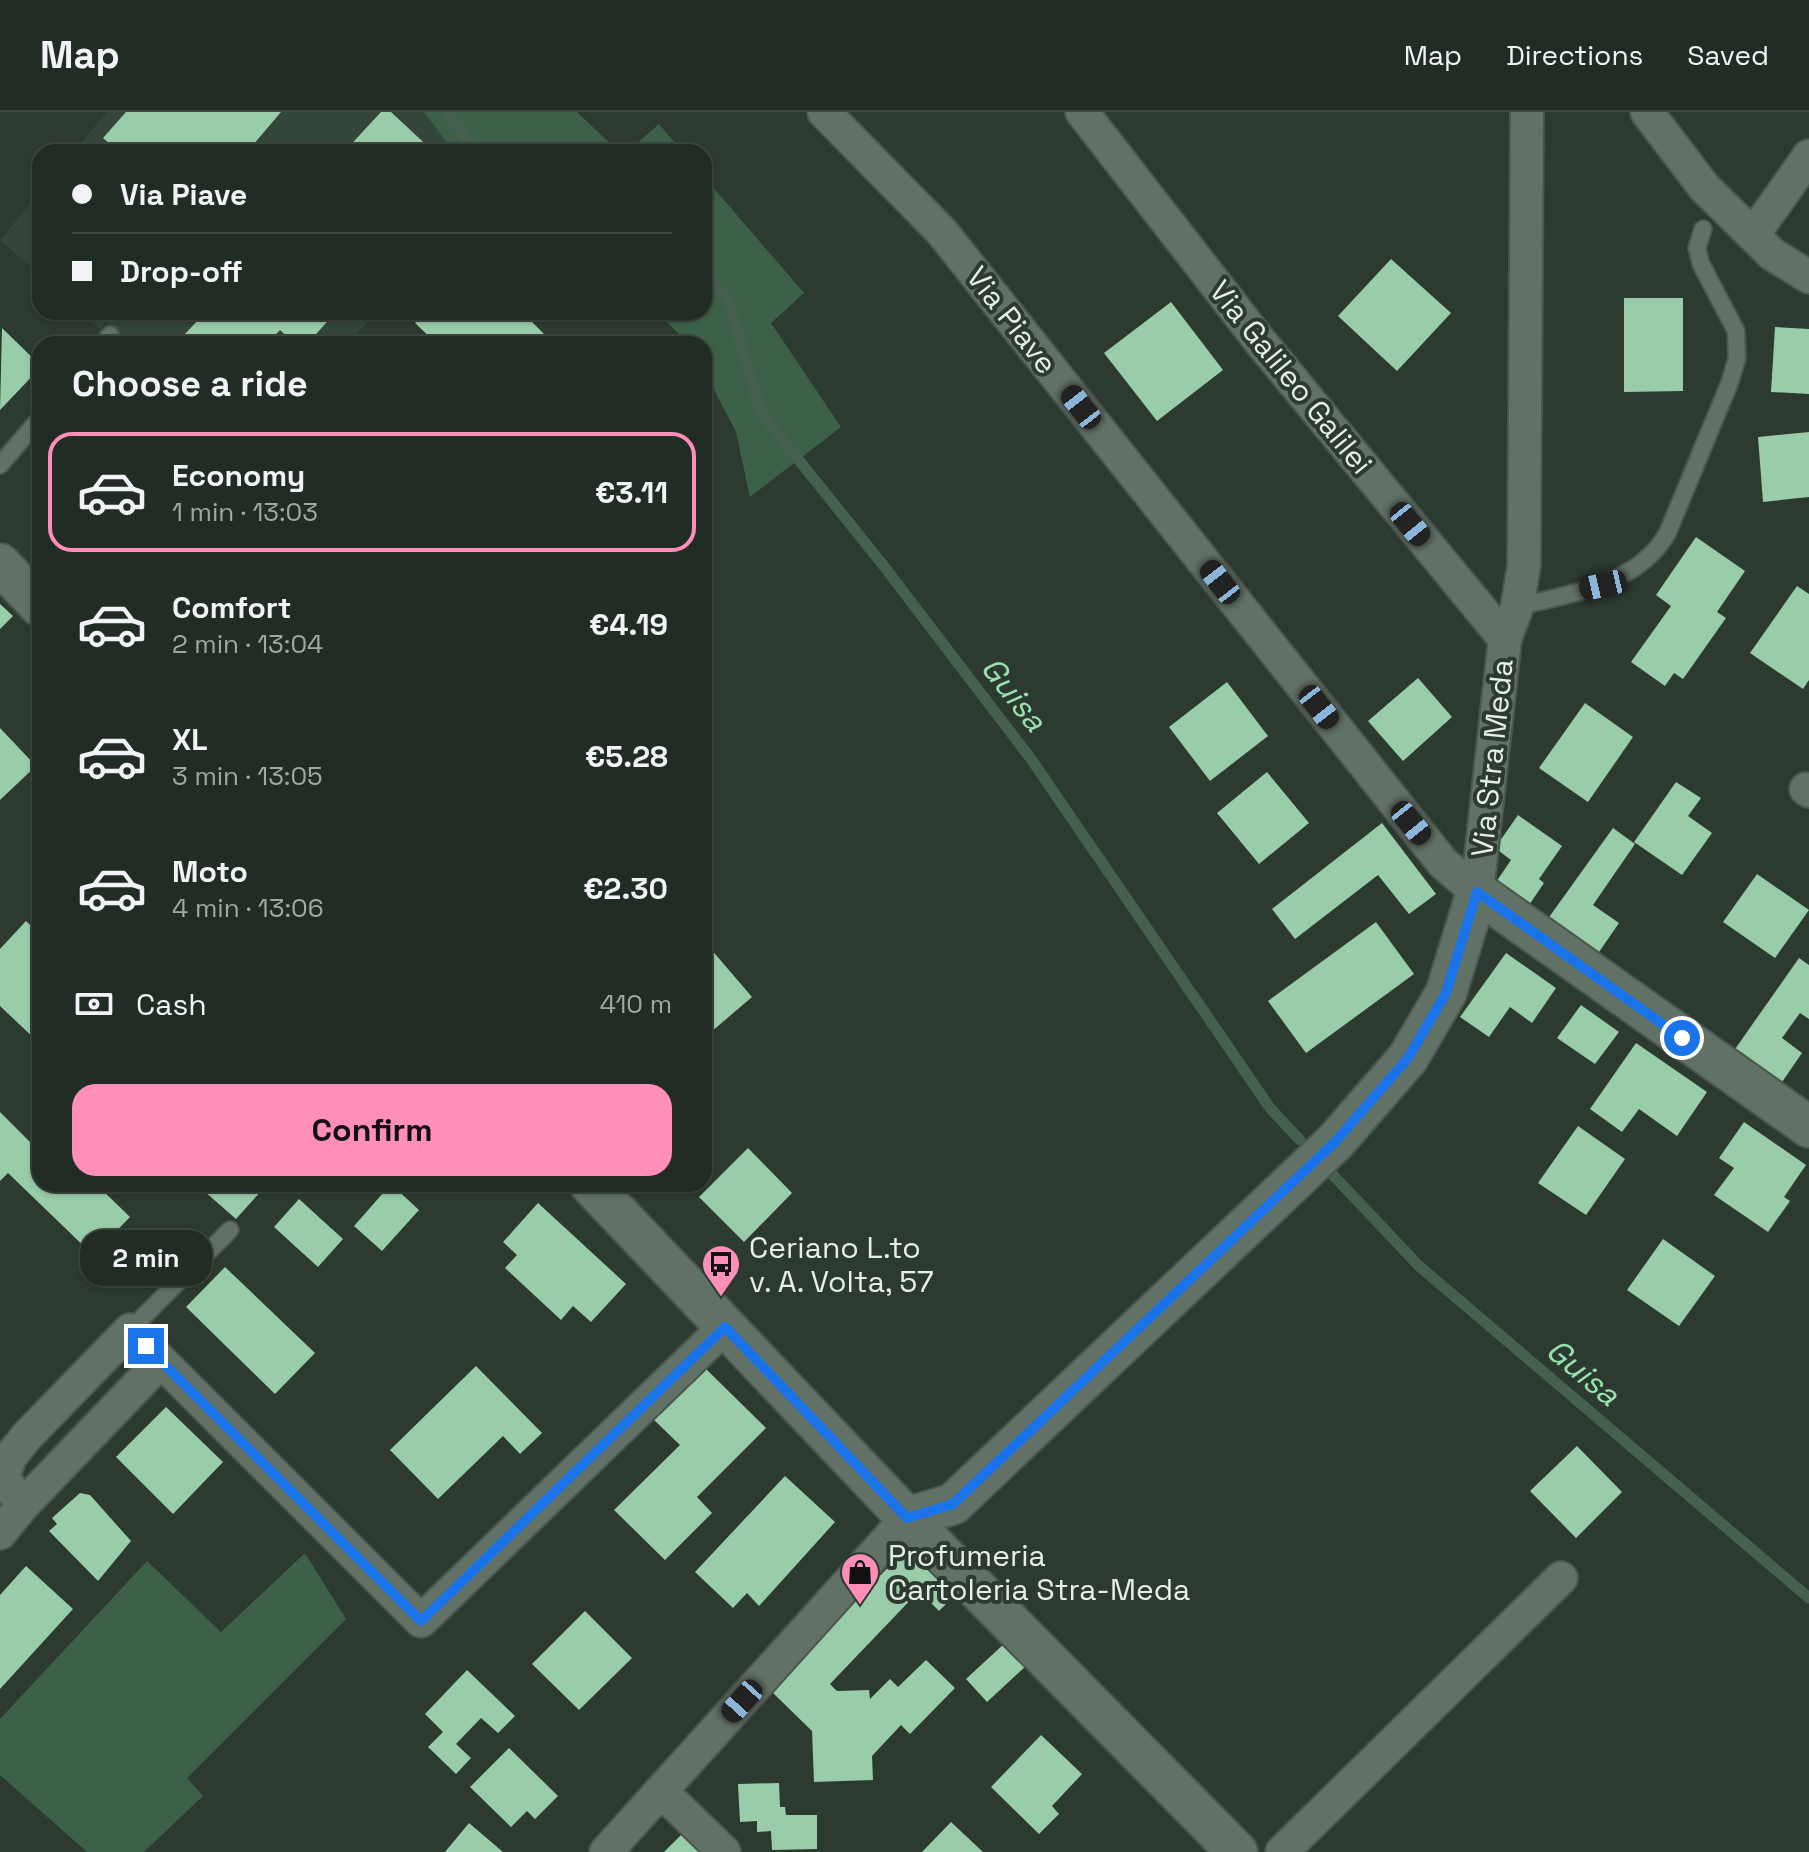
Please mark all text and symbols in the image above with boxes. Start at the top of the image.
text: Map [40,31,120,79]
text: Map [1404,37,1462,73]
text: Directions [1506,37,1643,73]
text: Saved [1687,37,1769,73]
text: Via Piave [120,175,247,214]
text: Drop-off [120,252,243,291]
street label: Via Piave [958,258,1066,382]
street label: Via Galileo Galilei [1201,272,1381,482]
text: Choose a ride [72,361,308,407]
car [1057,381,1105,433]
icon: car [76,456,148,528]
text: Economy [172,456,305,495]
text: €3.11 [595,473,668,512]
text: 1 min · 13:03 [172,495,318,529]
car [1386,498,1434,550]
car [1196,556,1244,608]
car [1577,568,1629,602]
icon: car [76,588,148,660]
text: Comfort [172,588,291,627]
text: €4.19 [589,605,668,644]
text: 2 min · 13:04 [172,627,323,661]
water label: Guisa [972,649,1056,740]
street label: Via Stra Meda [1462,657,1522,859]
car [1295,681,1343,733]
icon: car [76,720,148,792]
text: XL [172,720,208,759]
text: €5.28 [585,737,668,776]
text: 3 min · 13:05 [172,759,323,793]
car [1387,797,1435,849]
icon: car [76,852,148,924]
text: Moto [172,852,248,891]
text: €2.30 [583,869,668,908]
text: 4 min · 13:06 [172,891,324,925]
icon: cash [72,982,116,1026]
text: Cash [136,985,207,1024]
text: 410 m [600,987,672,1021]
route start [1664,1020,1700,1056]
button: Confirm [72,1084,672,1176]
place label: Ceriano L.to v. A. Volta, 57 [749,1228,934,1301]
callout: 2 min [80,1230,212,1286]
text: 2 min [112,1241,180,1275]
bus stop icon: Ceriano L.to v. A. Volta, 57 [700,1243,742,1298]
route end [128,1328,164,1364]
water label: Guisa [1538,1330,1628,1415]
place label: Profumeria Cartoleria Stra-Meda [888,1536,1190,1609]
shop icon: Profumeria Cartoleria Stra-Meda [839,1551,881,1606]
car [717,1675,767,1727]

